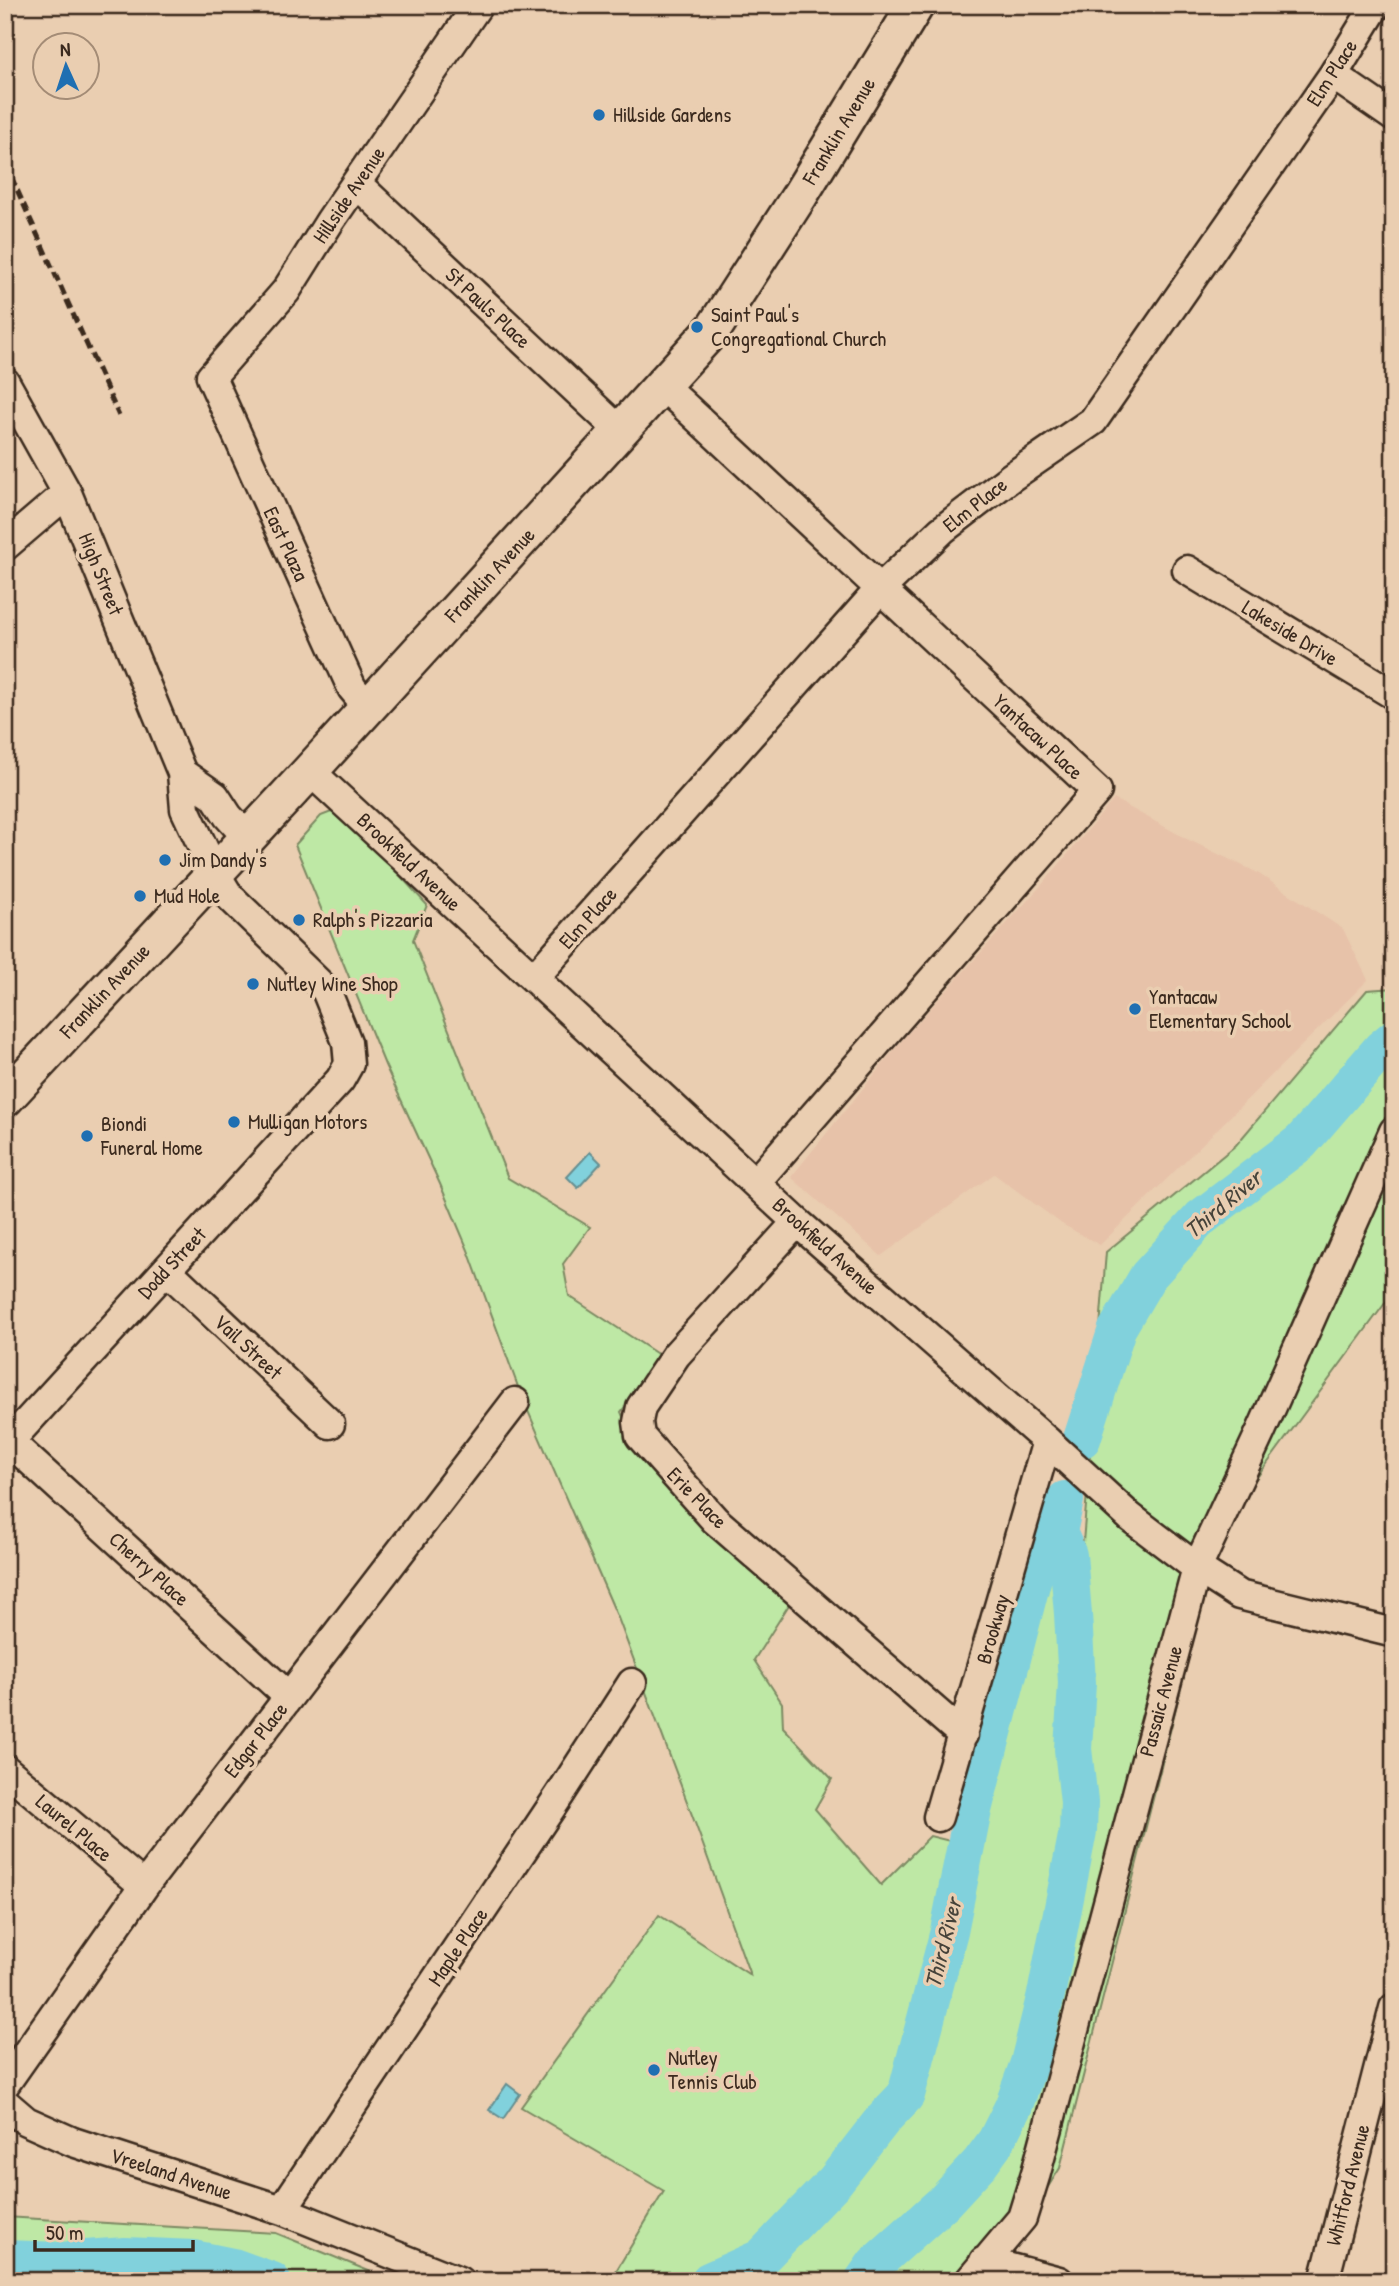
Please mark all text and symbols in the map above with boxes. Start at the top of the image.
north arrow [32,32,102,102]
street label: Elm Place [1299,34,1364,112]
text: N [59,36,71,62]
street label: Franklin Avenue [795,72,882,191]
place label: Hillside Gardens [613,100,731,129]
marker: Hillside Gardens [591,107,607,123]
street label: Hillside Avenue [306,141,392,249]
street label: St Pauls Place [439,260,537,355]
place label: Saint Paul's Congregational Church [711,300,886,353]
marker: Saint Paul's Congregational Church [689,319,705,335]
street label: Elm Place [936,470,1013,539]
street label: East Plaza [257,502,316,586]
street label: Franklin Avenue [437,521,541,629]
street label: High Street [72,528,131,620]
street label: Lakeside Drive [1237,593,1344,673]
street label: Yantacaw Place [987,687,1090,786]
street label: Brookfield Avenue [351,806,468,918]
place label: Jim Dandy's [179,845,267,874]
marker: Jim Dandy's [157,852,173,868]
street label: Elm Place [552,880,623,955]
place label: Mud Hole [154,881,220,910]
marker: Mud Hole [132,888,148,904]
place label: Ralph's Pizzaria [313,905,433,934]
marker: Ralph's Pizzaria [291,912,307,928]
street label: Franklin Avenue [52,937,156,1045]
place label: Nutley Wine Shop [267,969,398,998]
marker: Nutley Wine Shop [245,976,261,992]
place label: Yantacaw Elementary School [1149,982,1291,1035]
marker: Yantacaw Elementary School [1127,1001,1143,1017]
place label: Mulligan Motors [248,1107,367,1136]
place label: Biondi Funeral Home [100,1109,203,1162]
marker: Mulligan Motors [226,1114,242,1130]
marker: Biondi Funeral Home [79,1128,95,1144]
water label: Third River [1178,1160,1270,1245]
street label: Brookfield Avenue [766,1190,884,1301]
street label: Dodd Street [131,1220,213,1305]
street label: Vail Street [208,1307,290,1386]
street label: Erie Place [661,1460,734,1535]
street label: Cherry Place [103,1525,196,1613]
street label: Brookway [969,1591,1016,1667]
street label: Passaic Avenue [1132,1642,1189,1760]
street label: Edgar Place [217,1696,294,1783]
street label: Laurel Place [30,1787,119,1868]
water label: Third River [916,1892,969,1991]
street label: Maple Place [421,1902,494,1992]
place label: Nutley Tennis Club [668,2043,757,2096]
marker: Nutley Tennis Club [646,2062,662,2078]
street label: Whitford Avenue [1318,2121,1377,2249]
street label: Vreeland Avenue [107,2140,236,2207]
scale bar [35,2209,192,2253]
text: 50 m [46,2218,83,2247]

